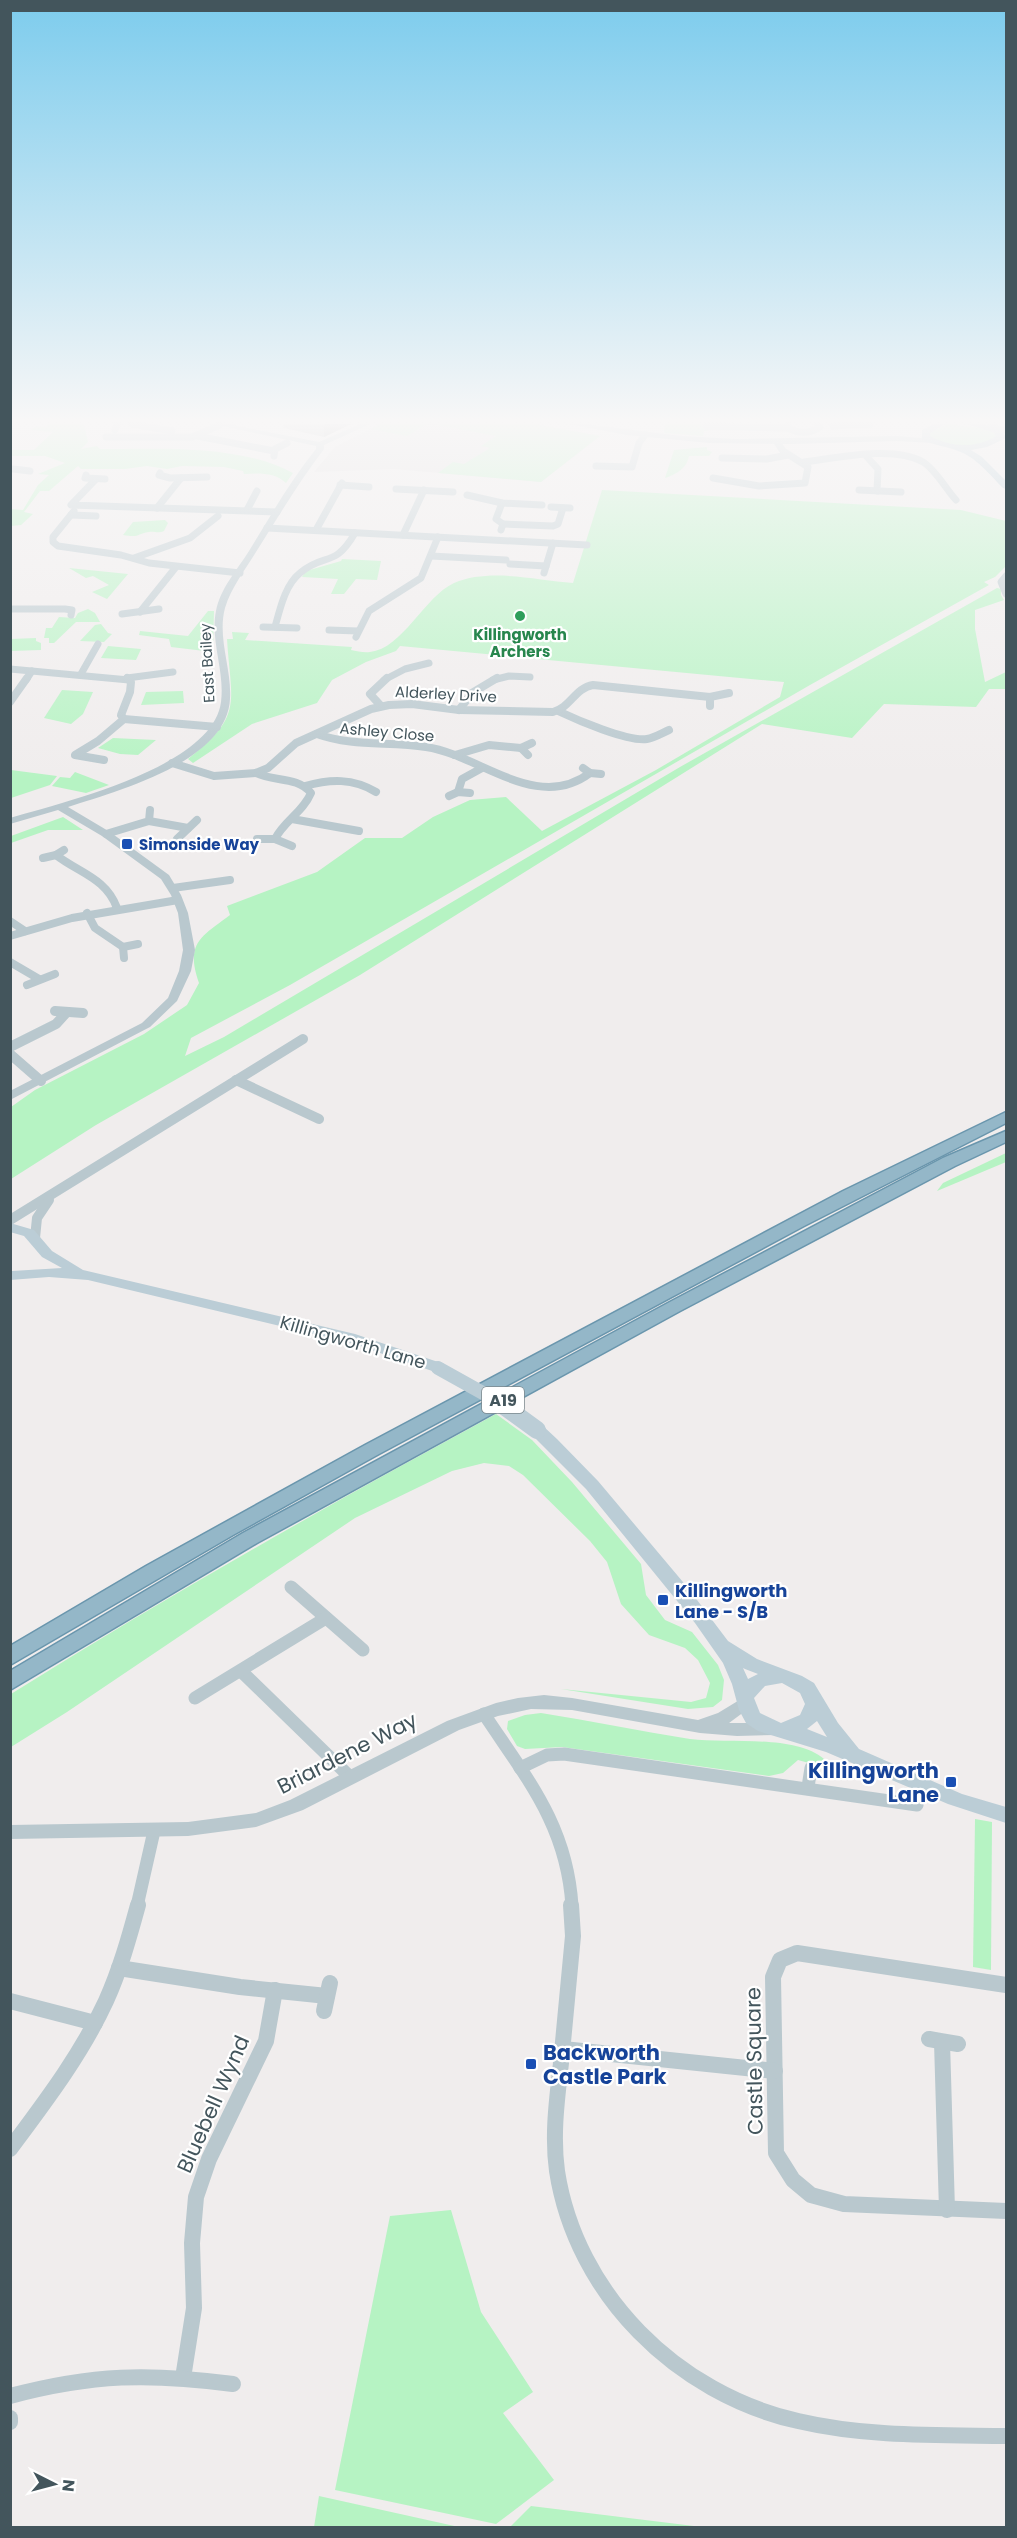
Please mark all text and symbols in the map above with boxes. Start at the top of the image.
marker: Killingworth Archers [513,609,527,623]
street label: East Bailey [194,622,220,703]
place label: Killingworth Archers [473,624,567,662]
street label: Alderley Drive [395,681,497,707]
street label: Ashley Close [339,717,435,747]
place label: Simonside Way [139,834,260,855]
marker: Simonside Way [120,837,134,851]
street label: Killingworth Lane [277,1309,429,1375]
road number: A19 [482,1387,524,1413]
place label: Killingworth Lane - S/B [675,1578,787,1624]
marker: Killingworth Lane - S/B [656,1593,670,1607]
street label: Briardene Way [272,1705,422,1801]
place label: Killingworth Lane [808,1756,939,1809]
marker: Killingworth Lane [944,1775,958,1789]
street label: Castle Square [738,1987,770,2135]
street label: Bluebell Wynd [170,2031,256,2177]
place label: Backworth Castle Park [543,2038,666,2091]
marker: Backworth Castle Park [524,2057,538,2071]
north arrow [24,2454,84,2514]
text: N [56,2478,80,2493]

